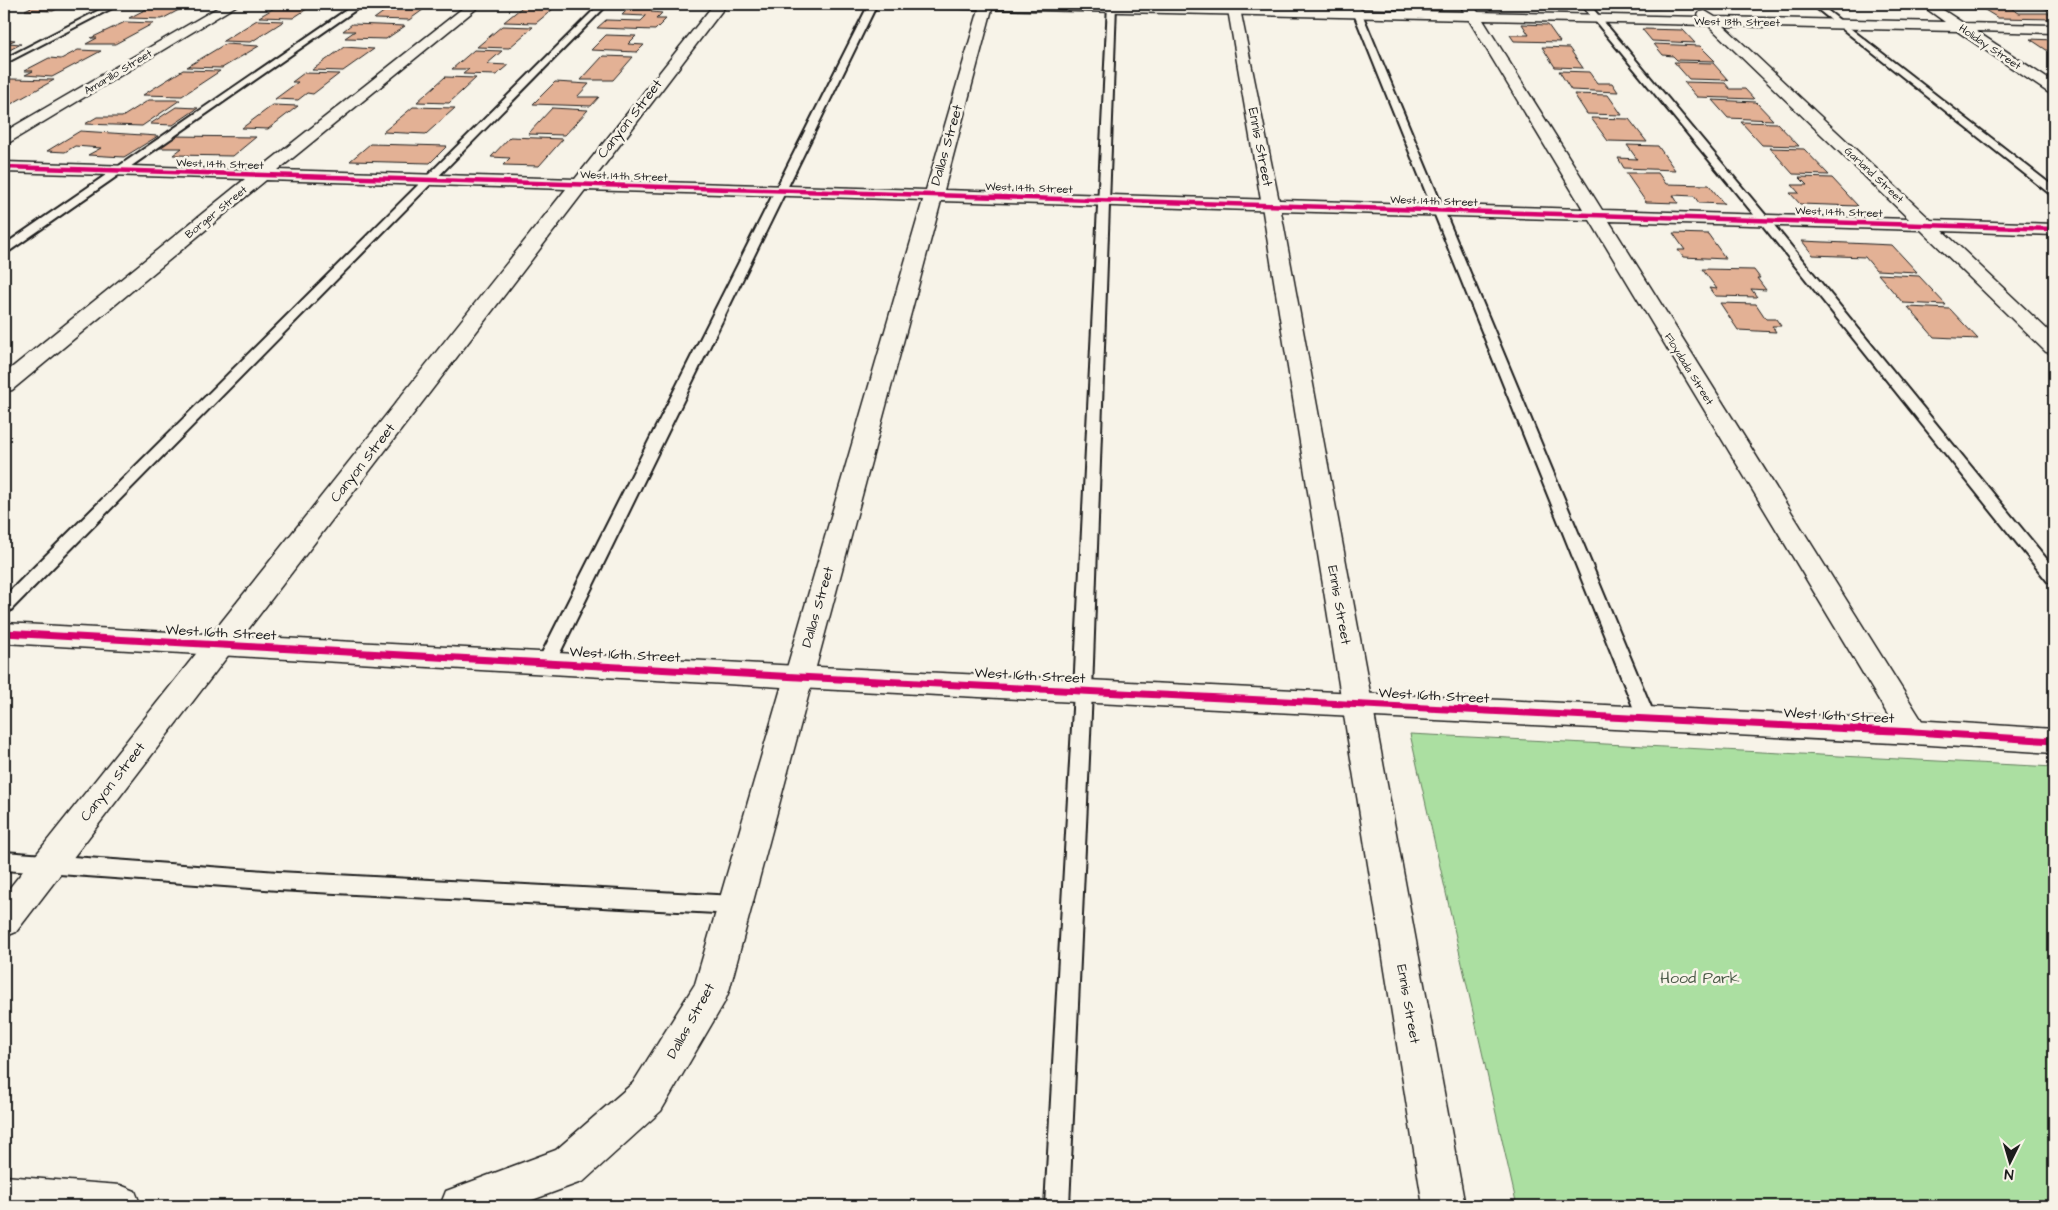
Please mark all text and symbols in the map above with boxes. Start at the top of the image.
street label: West 13th Street [1694,14,1781,30]
street label: Holiday Street [1955,21,2024,74]
street label: Amarillo Street [81,45,155,98]
street label: Canyon Street [593,75,667,163]
street label: Dallas Street [926,102,968,188]
street label: Ennis Street [1243,106,1278,189]
street label: Garland Street [1841,144,1907,207]
street label: West 14th Street [176,155,265,173]
street label: West 14th Street [580,167,669,185]
street label: West 14th Street [985,179,1074,197]
street label: Borger Street [182,182,251,243]
street label: West 14th Street [1390,192,1479,210]
street label: West 14th Street [1795,203,1884,221]
street label: Floydada Street [1660,330,1717,409]
street label: Canyon Street [326,419,400,507]
street label: Dallas Street [797,564,839,650]
street label: Ennis Street [1322,564,1356,647]
street label: West 16th Street [165,620,277,646]
street label: West 16th Street [569,642,681,668]
street label: West 16th Street [974,663,1086,689]
street label: West 16th Street [1378,683,1490,709]
street label: West 16th Street [1783,703,1895,729]
street label: Canyon Street [76,738,150,826]
street label: Ennis Street [1391,963,1425,1046]
park label: Hood Park [1660,967,1740,989]
street label: Dallas Street [662,979,720,1062]
north arrow [1986,1138,2036,1188]
text: N [2003,1164,2014,1184]

